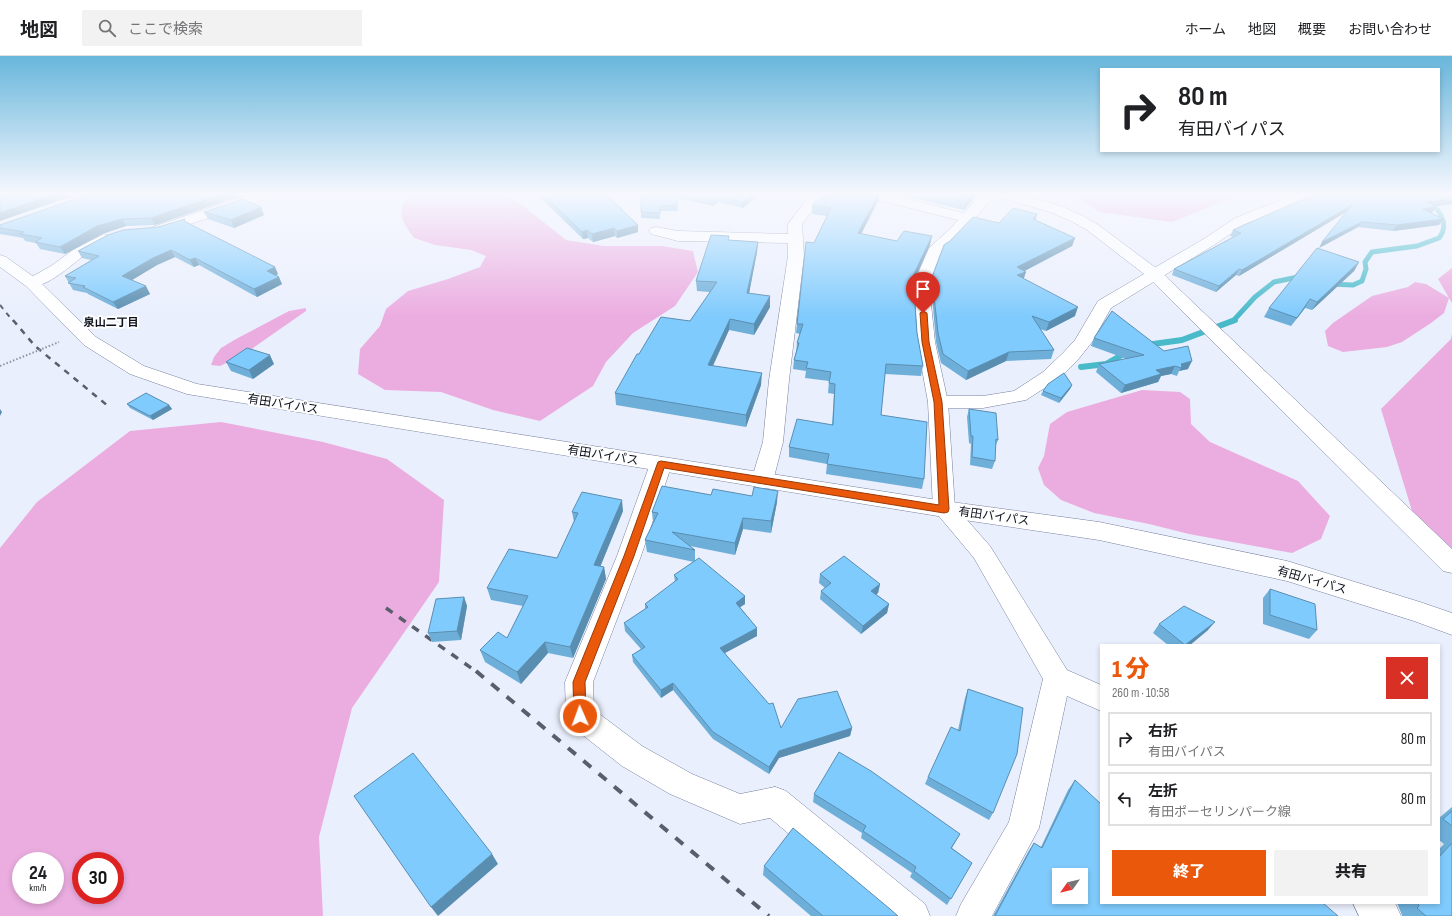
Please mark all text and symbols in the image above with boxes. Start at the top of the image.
search box [82,10,362,46]
icon: search [96,17,118,39]
text: 地図 [20,19,58,42]
text: ここで検索 [128,20,203,39]
text: ホーム [1184,21,1226,38]
text: 地図 [1248,21,1276,38]
text: 概要 [1298,21,1326,38]
text: お問い合わせ [1348,21,1432,38]
text: 80 m [1178,80,1227,113]
icon: right [1112,84,1164,136]
text: 有田バイパス [1178,119,1286,140]
pin [906,272,940,313]
icon: arrive [912,278,934,300]
district label: 泉山二丁目 [84,316,139,329]
street label: 有田バイパス [246,391,320,418]
street label: 有田バイパス [566,442,640,469]
street label: 有田バイパス [957,504,1031,529]
street label: 有田バイパス [1275,563,1348,598]
text: 1 分 [1112,655,1150,684]
button: close [1386,657,1428,699]
text: 260 m · 10:58 [1112,685,1170,701]
position arrow [559,695,601,737]
text: 右折 [1148,722,1178,741]
icon: right [1114,728,1136,750]
text: 80 m [1401,730,1426,749]
text: 有田バイパス [1148,744,1226,760]
text: 左折 [1148,782,1178,801]
icon: left [1114,788,1136,810]
text: 80 m [1401,790,1426,809]
text: 有田ポーセリンパーク線 [1148,804,1291,820]
button: 終了 [1112,850,1266,896]
button: 共有 [1274,850,1428,896]
speed limit sign: 30 [72,852,124,904]
text: 24 [29,861,47,885]
north arrow [1052,868,1088,904]
map controls [1052,868,1088,904]
text: km/h [29,882,47,894]

